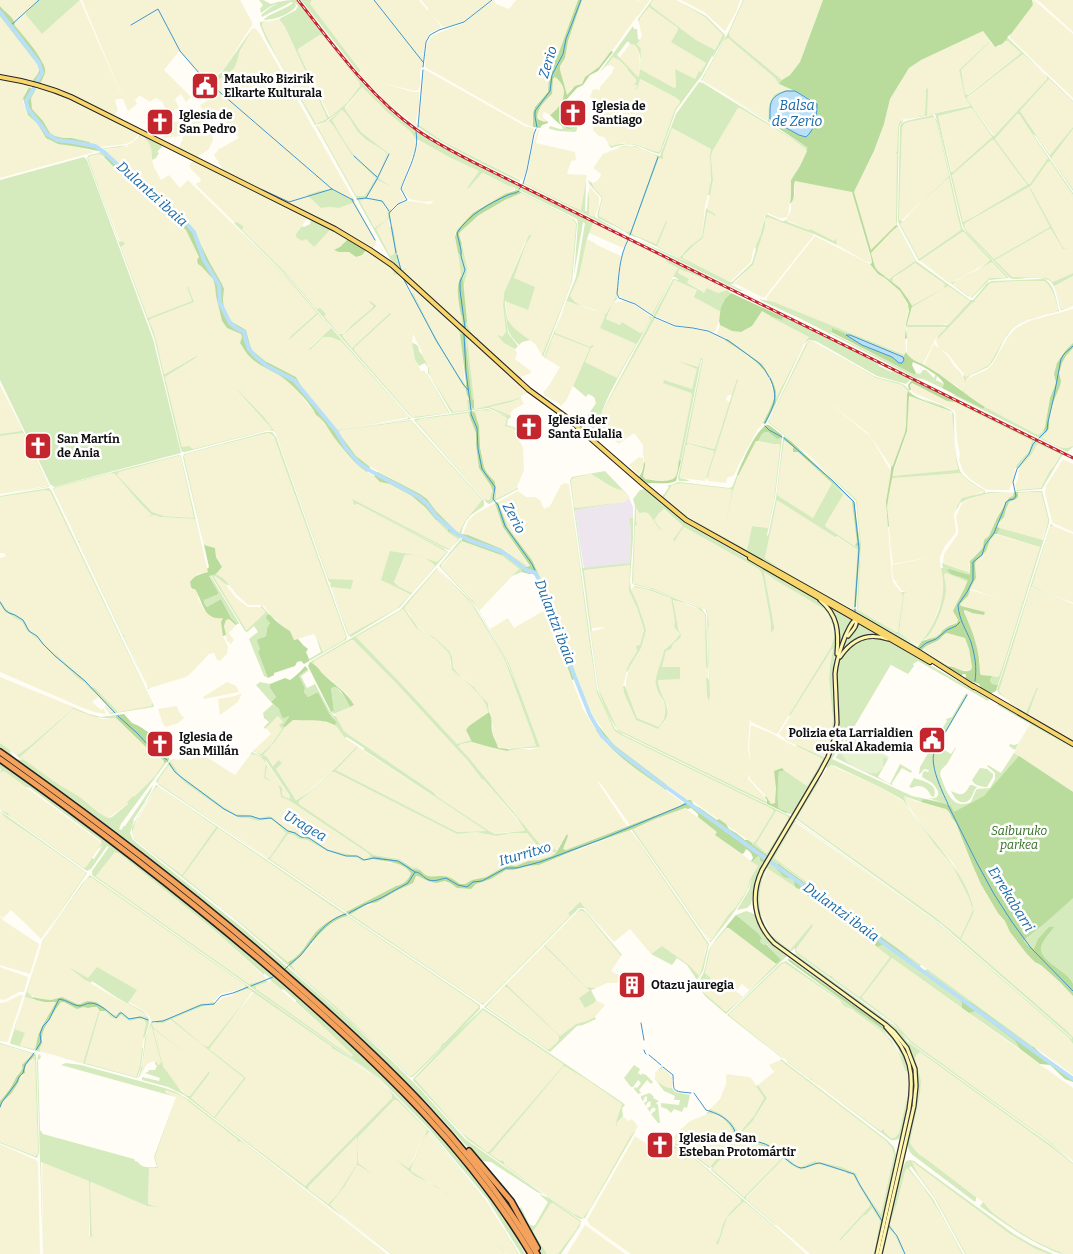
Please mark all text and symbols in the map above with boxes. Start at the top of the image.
water label: Zerio [535,44,561,80]
public building icon: Matauko Bizirik Elkarte Kulturala [190,71,220,101]
place label: Matauko Bizirik Elkarte Kulturala [224,72,322,100]
water label: Balsa de Zerio [772,97,823,130]
church icon: Iglesia de Santiago [558,98,588,128]
place label: Iglesia de Santiago [592,99,646,127]
church icon: Iglesia de San Pedro [145,107,175,137]
place label: Iglesia de San Pedro [179,108,236,136]
water label: Dulantzi ibaia [113,158,191,230]
church icon: Iglesia der Santa Eulalia [514,412,544,442]
place label: Iglesia der Santa Eulalia [548,413,623,441]
church icon: San Martín de Ania [23,431,53,461]
place label: San Martín de Ania [57,432,120,460]
water label: Zerio [499,500,529,537]
water label: Dulantzi ibaia [531,577,579,667]
public building icon: Polizia eta Larrialdien euskal Akademia [917,725,947,755]
place label: Polizia eta Larrialdien euskal Akademia [789,726,913,754]
church icon: Iglesia de San Millán [145,729,175,759]
place label: Iglesia de San Millán [179,730,239,758]
water label: Uragea [280,807,330,845]
park label: Salburuko parkea [991,824,1047,852]
water label: Iturritxo [497,838,553,870]
water label: Errekabarri [984,863,1038,935]
water label: Dulantzi ibaia [800,879,882,945]
building icon: Otazu jauregia [617,970,647,1000]
place label: Otazu jauregia [651,978,734,993]
church icon: Iglesia de San Esteban Protomártir [645,1130,675,1160]
place label: Iglesia de San Esteban Protomártir [679,1131,796,1159]

